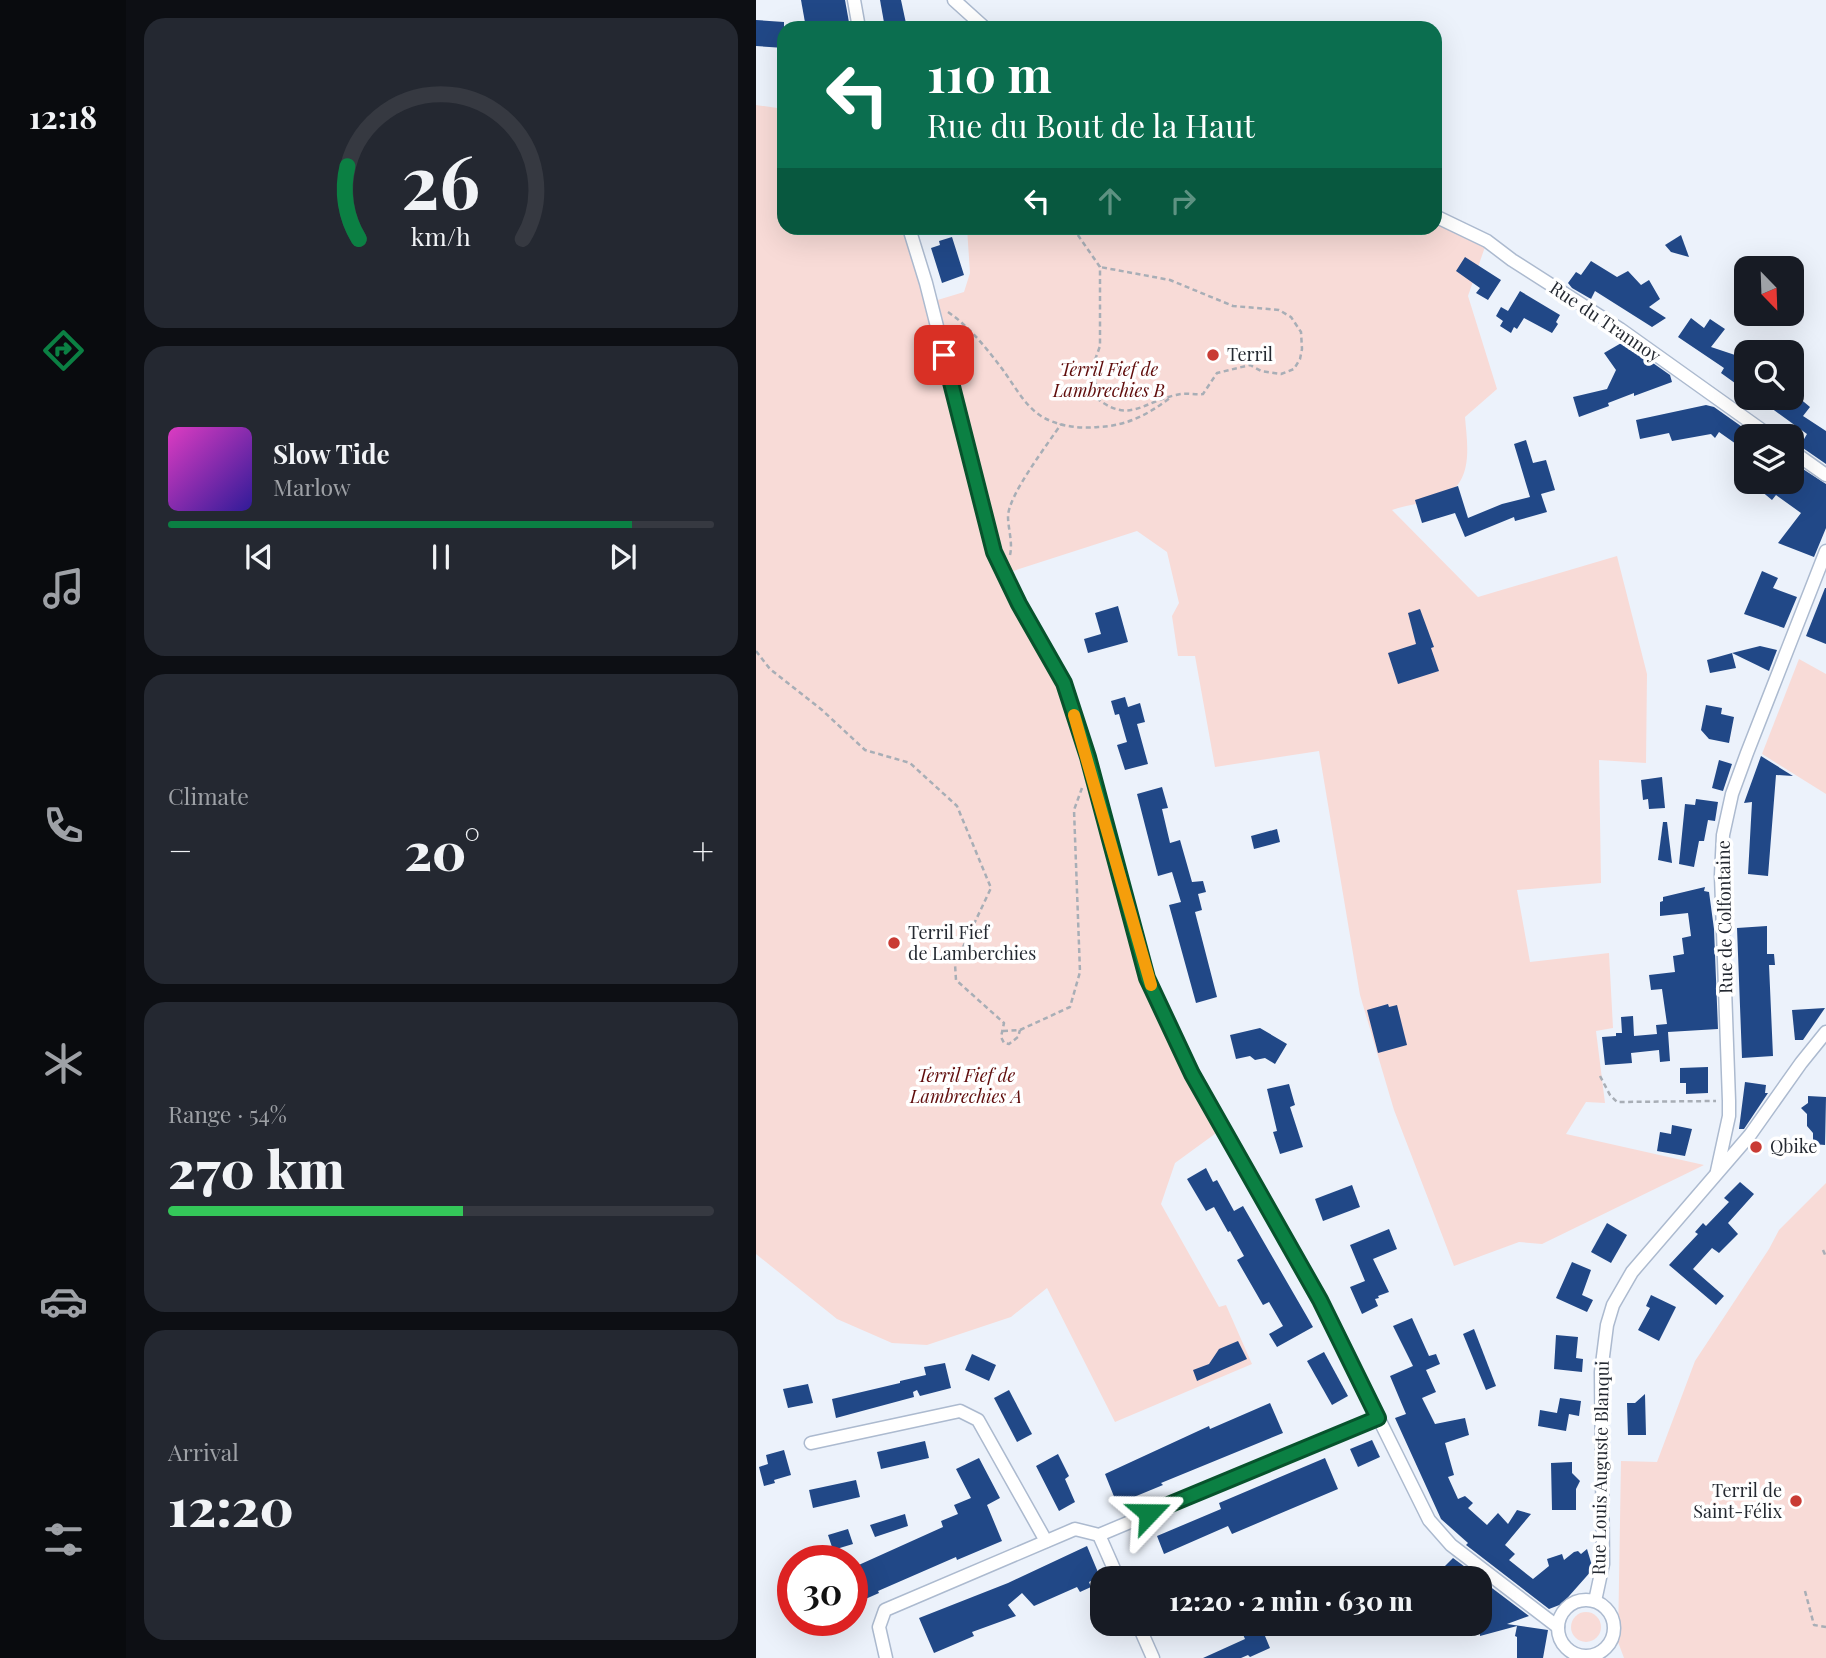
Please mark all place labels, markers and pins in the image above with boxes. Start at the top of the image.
pin [914,325,974,385]
place label: Terril [1227,342,1273,366]
marker: Terril [1205,347,1221,363]
place label: Terril Fief de Lamberchies [908,920,1036,965]
marker: Terril Fief de Lamberchies [886,935,902,951]
place label: Qbike [1770,1134,1817,1158]
marker: Qbike [1748,1139,1764,1155]
place label: Terril de Saint-Félix [1693,1478,1783,1523]
marker: Terril de Saint-Félix [1788,1493,1804,1509]

